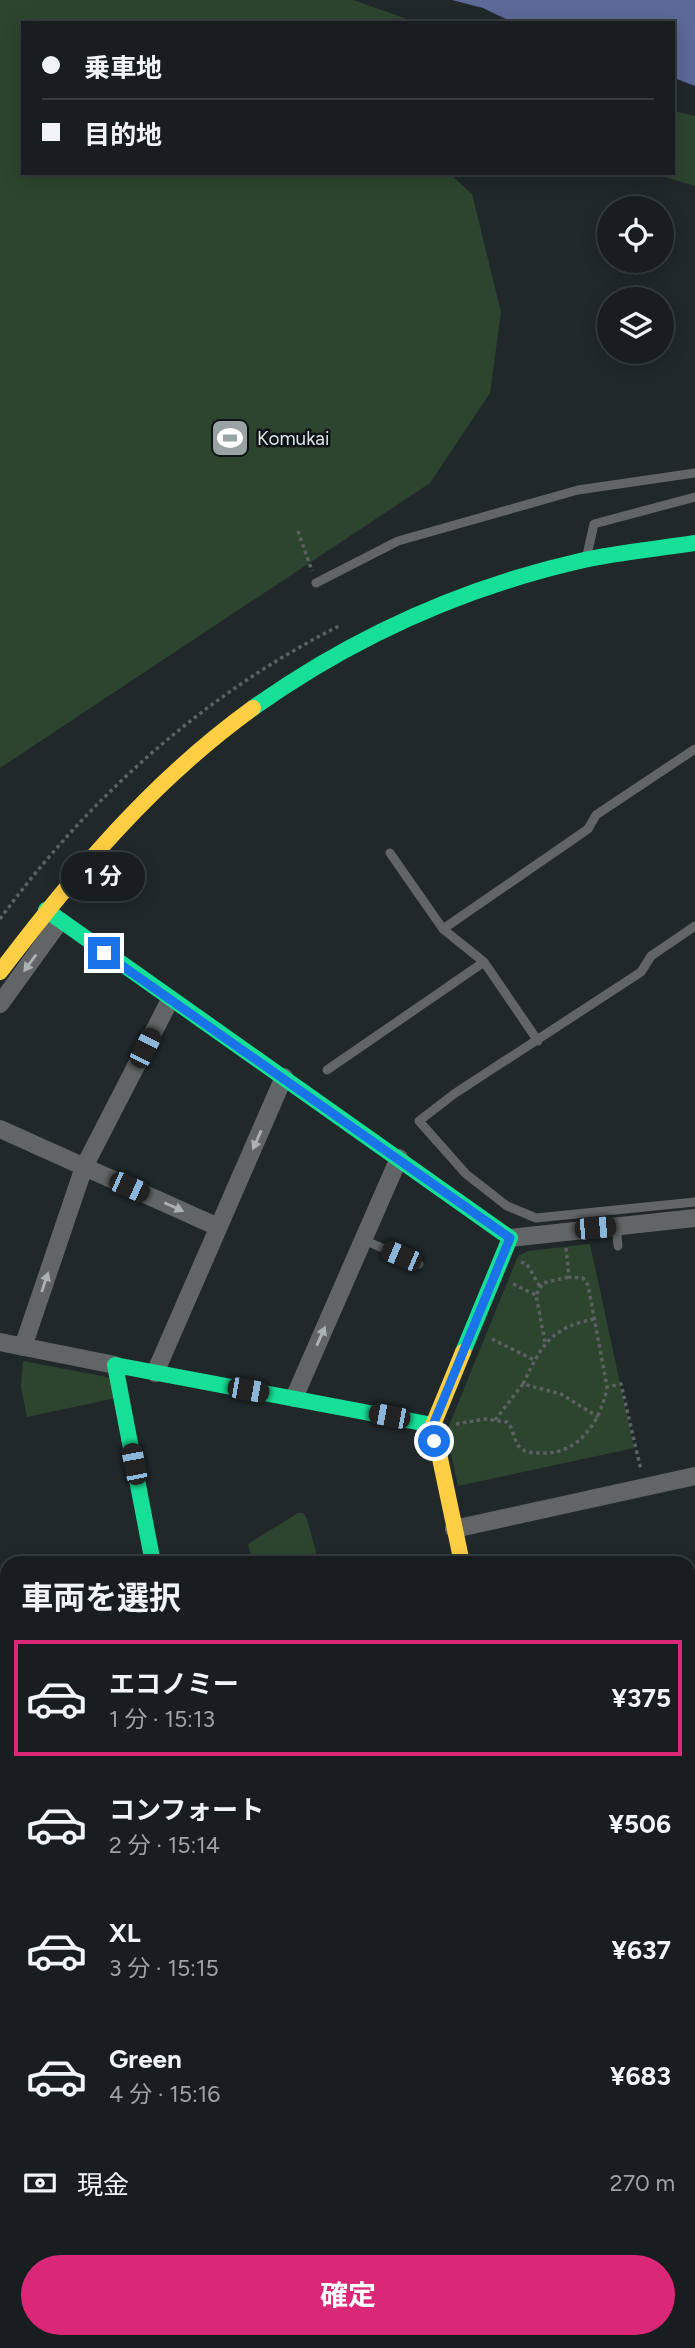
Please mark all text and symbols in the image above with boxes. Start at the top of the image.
text: 乗車地 [84,52,162,84]
text: 目的地 [84,119,162,151]
map controls [597,196,674,364]
button: locate [597,196,674,273]
button: layers [597,287,674,364]
sports icon: Komukai [209,417,251,459]
place label: Komukai [257,427,329,450]
callout: 1 分 [62,852,146,900]
text: 1 分 [84,862,122,890]
route end [88,937,120,969]
one-way arrow [23,954,37,972]
car [127,1025,164,1071]
one-way arrow [251,1130,263,1150]
car [106,1169,153,1205]
one-way arrow [164,1201,184,1213]
car [574,1216,617,1240]
car [378,1238,425,1274]
one-way arrow [40,1272,51,1293]
one-way arrow [316,1325,327,1346]
car [226,1376,271,1404]
car [367,1402,412,1430]
route start [418,1425,450,1457]
car [120,1441,149,1487]
text: 車両を選択 [21,1579,181,1617]
icon: car [25,1667,88,1730]
text: エコノミー [109,1668,239,1700]
text: ¥375 [611,1682,671,1714]
text: 1 分 · 15:13 [109,1705,215,1733]
icon: car [25,1793,88,1856]
text: コンフォート [109,1794,264,1826]
text: ¥506 [608,1808,671,1840]
text: 2 分 · 15:14 [109,1831,220,1859]
text: XL [109,1917,141,1949]
icon: car [25,1919,88,1982]
text: ¥637 [612,1934,671,1966]
text: 3 分 · 15:15 [109,1954,219,1982]
text: Green [109,2043,182,2075]
icon: car [25,2045,88,2108]
text: ¥683 [610,2060,671,2092]
text: 4 分 · 15:16 [109,2080,220,2108]
icon: cash [21,2164,59,2202]
text: 現金 [77,2169,129,2201]
text: 270 m [610,2169,675,2197]
button: 確定 [21,2255,675,2335]

